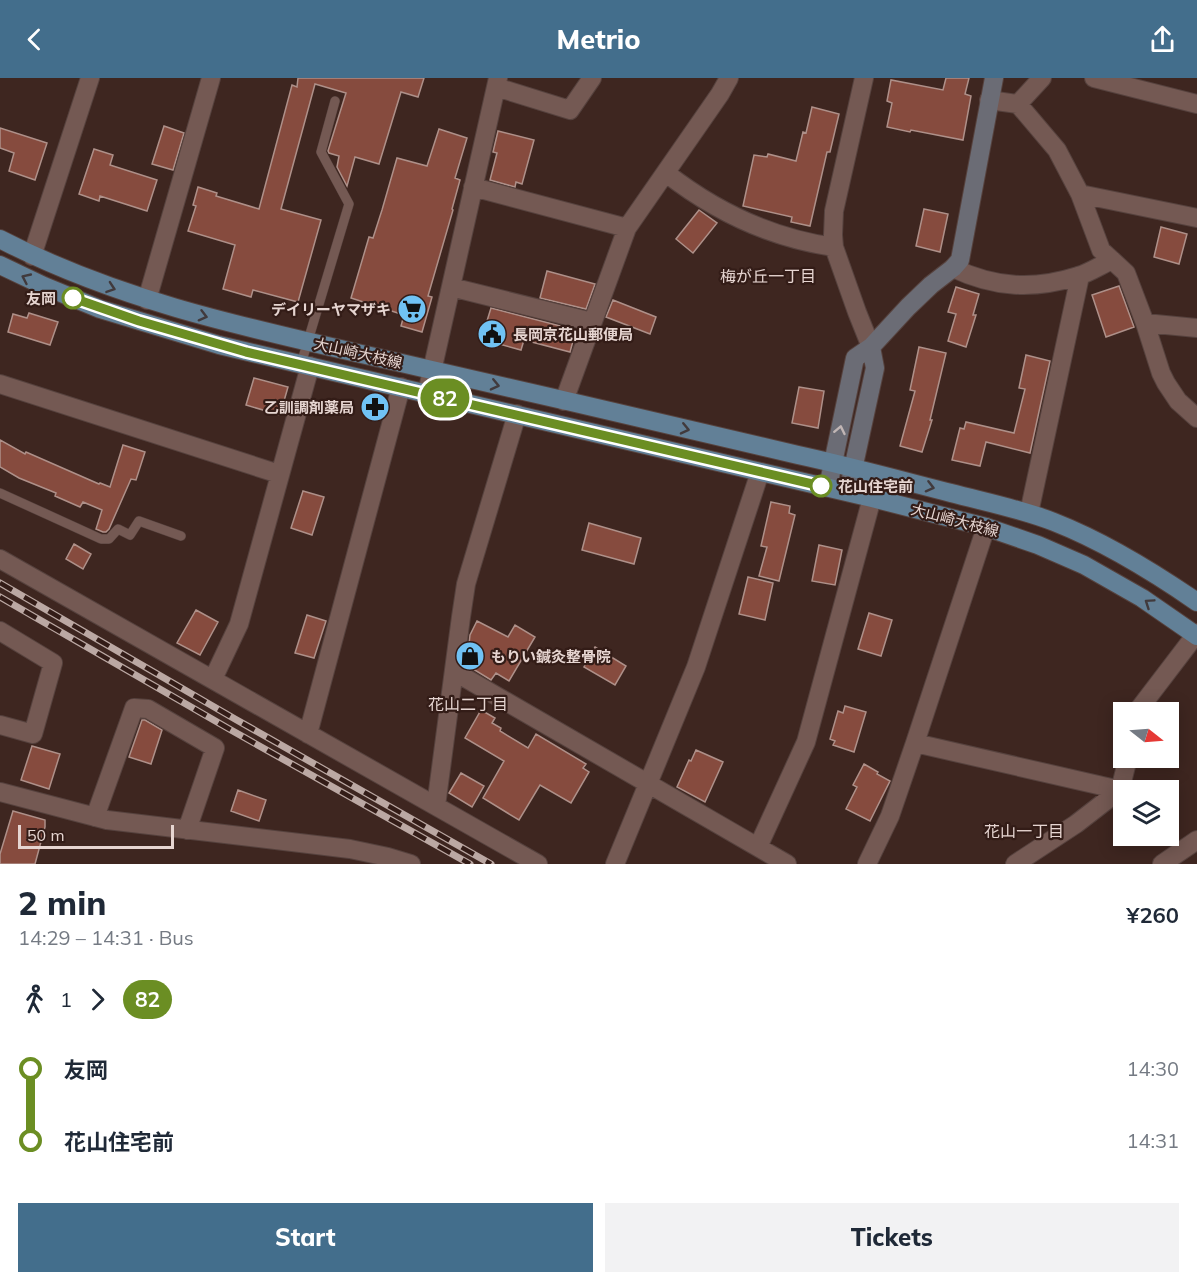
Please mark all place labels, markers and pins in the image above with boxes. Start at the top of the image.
marker: 友岡 [62,287,84,309]
place label: 友岡 [26,289,56,308]
supermarket icon: デイリーヤマザキ [396,293,428,325]
place label: デイリーヤマザキ [271,300,391,319]
public building icon: 長岡京花山郵便局 [476,318,508,350]
place label: 長岡京花山郵便局 [513,325,633,344]
pharmacy icon: 乙訓調剤薬局 [359,391,391,423]
place label: 乙訓調剤薬局 [264,398,354,417]
marker: 花山住宅前 [810,475,832,497]
place label: 花山住宅前 [838,477,913,496]
shop icon: もりい鍼灸整骨院 [454,640,486,672]
place label: もりい鍼灸整骨院 [491,647,611,666]

